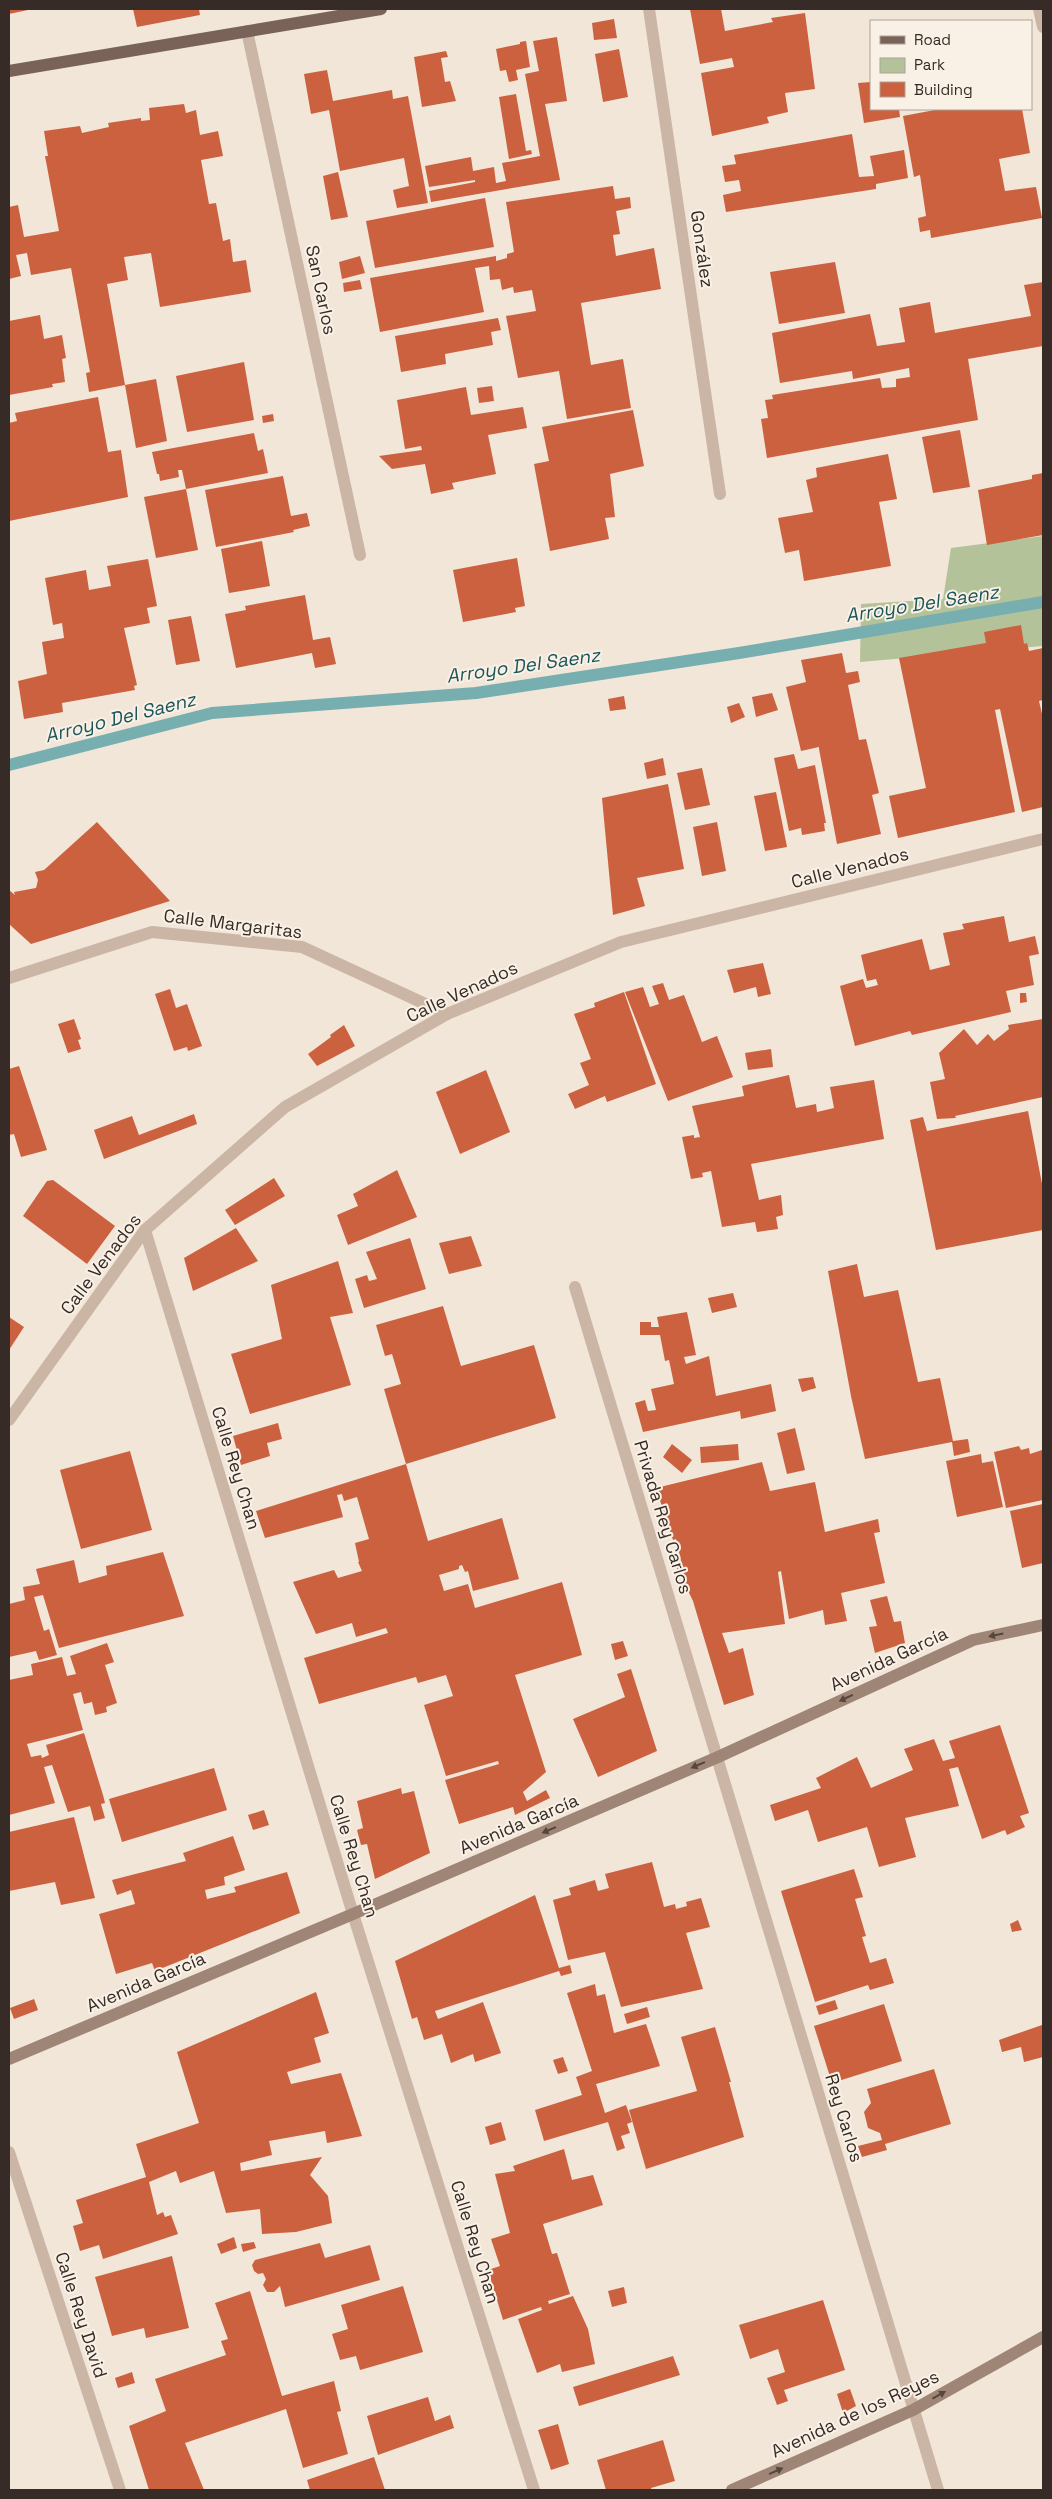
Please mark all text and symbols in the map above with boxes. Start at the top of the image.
legend [870,20,1032,110]
text: Road [914,30,951,49]
text: Park [914,55,945,74]
text: Building [914,80,973,99]
street label: González [686,209,719,289]
street label: San Carlos [301,243,342,337]
water label: Arroyo Del Saenz [844,579,1001,628]
water label: Arroyo Del Saenz [445,642,602,689]
water label: Arroyo Del Saenz [42,686,199,748]
street label: Calle Venados [789,842,911,893]
street label: Calle Margaritas [162,904,304,943]
street label: Calle Venados [402,956,521,1027]
street label: Calle Venados [55,1209,146,1319]
street label: Calle Rey Chan [207,1403,266,1532]
street label: Privada Rey Carlos [629,1437,698,1596]
street label: Avenida García [826,1621,951,1696]
one-way arrow [988,1631,1003,1639]
one-way arrow [839,1694,853,1702]
one-way arrow [691,1762,705,1770]
street label: Avenida García [456,1788,582,1859]
street label: Calle Rey Chan [325,1791,384,1920]
one-way arrow [542,1826,556,1834]
street label: Avenida García [83,1946,209,2017]
street label: Rey Carlos [820,2071,869,2165]
street label: Calle Rey Chan [446,2177,505,2306]
street label: Calle Rey David [50,2249,113,2381]
street label: Avenida de los Reyes [767,2365,942,2463]
one-way arrow [932,2391,947,2399]
one-way arrow [769,2466,783,2474]

